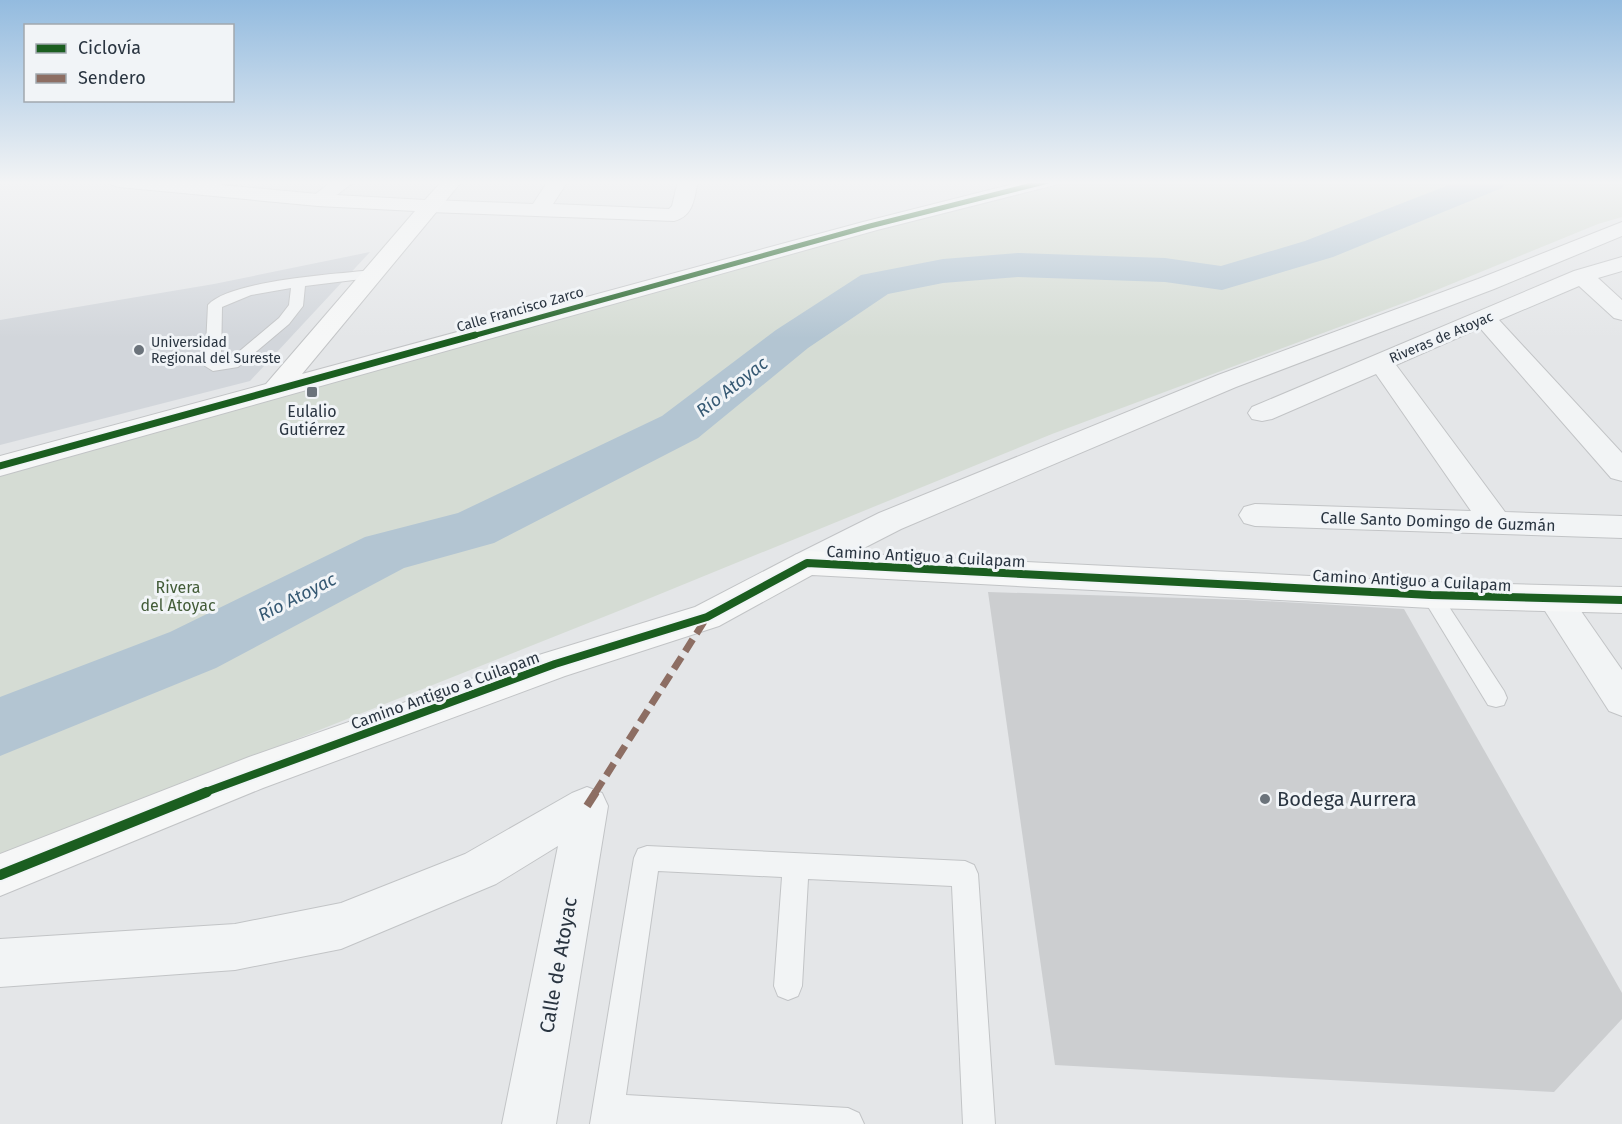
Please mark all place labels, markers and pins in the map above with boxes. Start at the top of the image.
place label: Universidad Regional del Sureste [151,334,281,367]
marker: Universidad Regional del Sureste [132,343,146,357]
marker: Eulalio Gutiérrez [305,385,319,399]
place label: Eulalio Gutiérrez [279,402,345,439]
place label: Bodega Aurrera [1277,787,1417,811]
marker: Bodega Aurrera [1258,792,1272,806]

